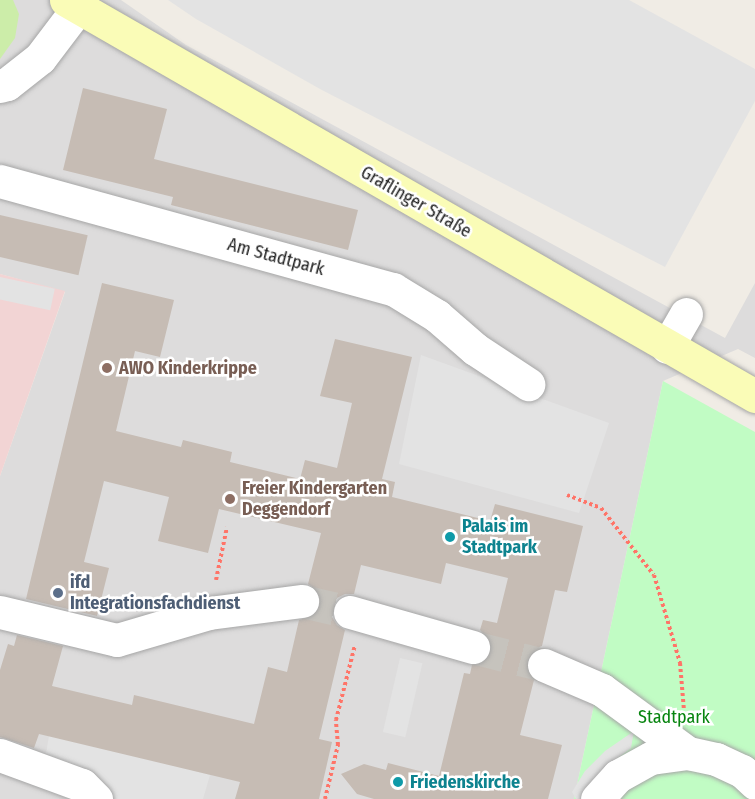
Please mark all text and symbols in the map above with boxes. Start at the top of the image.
street label: Graflinger Straße [357,162,475,242]
street label: Am Stadtpark [225,234,327,280]
place label: AWO Kinderkrippe [119,357,257,379]
marker: AWO Kinderkrippe [100,361,114,375]
place label: Freier Kindergarten Deggendorf [242,478,387,520]
marker: Freier Kindergarten Deggendorf [223,492,237,506]
place label: Palais im Stadtpark [462,516,537,558]
marker: Palais im Stadtpark [443,530,457,544]
place label: ifd Integrationsfachdienst [70,572,240,614]
marker: ifd Integrationsfachdienst [51,586,65,600]
park label: Stadtpark [638,706,710,728]
place label: Friedenskirche [410,771,520,793]
marker: Friedenskirche [391,775,405,789]

